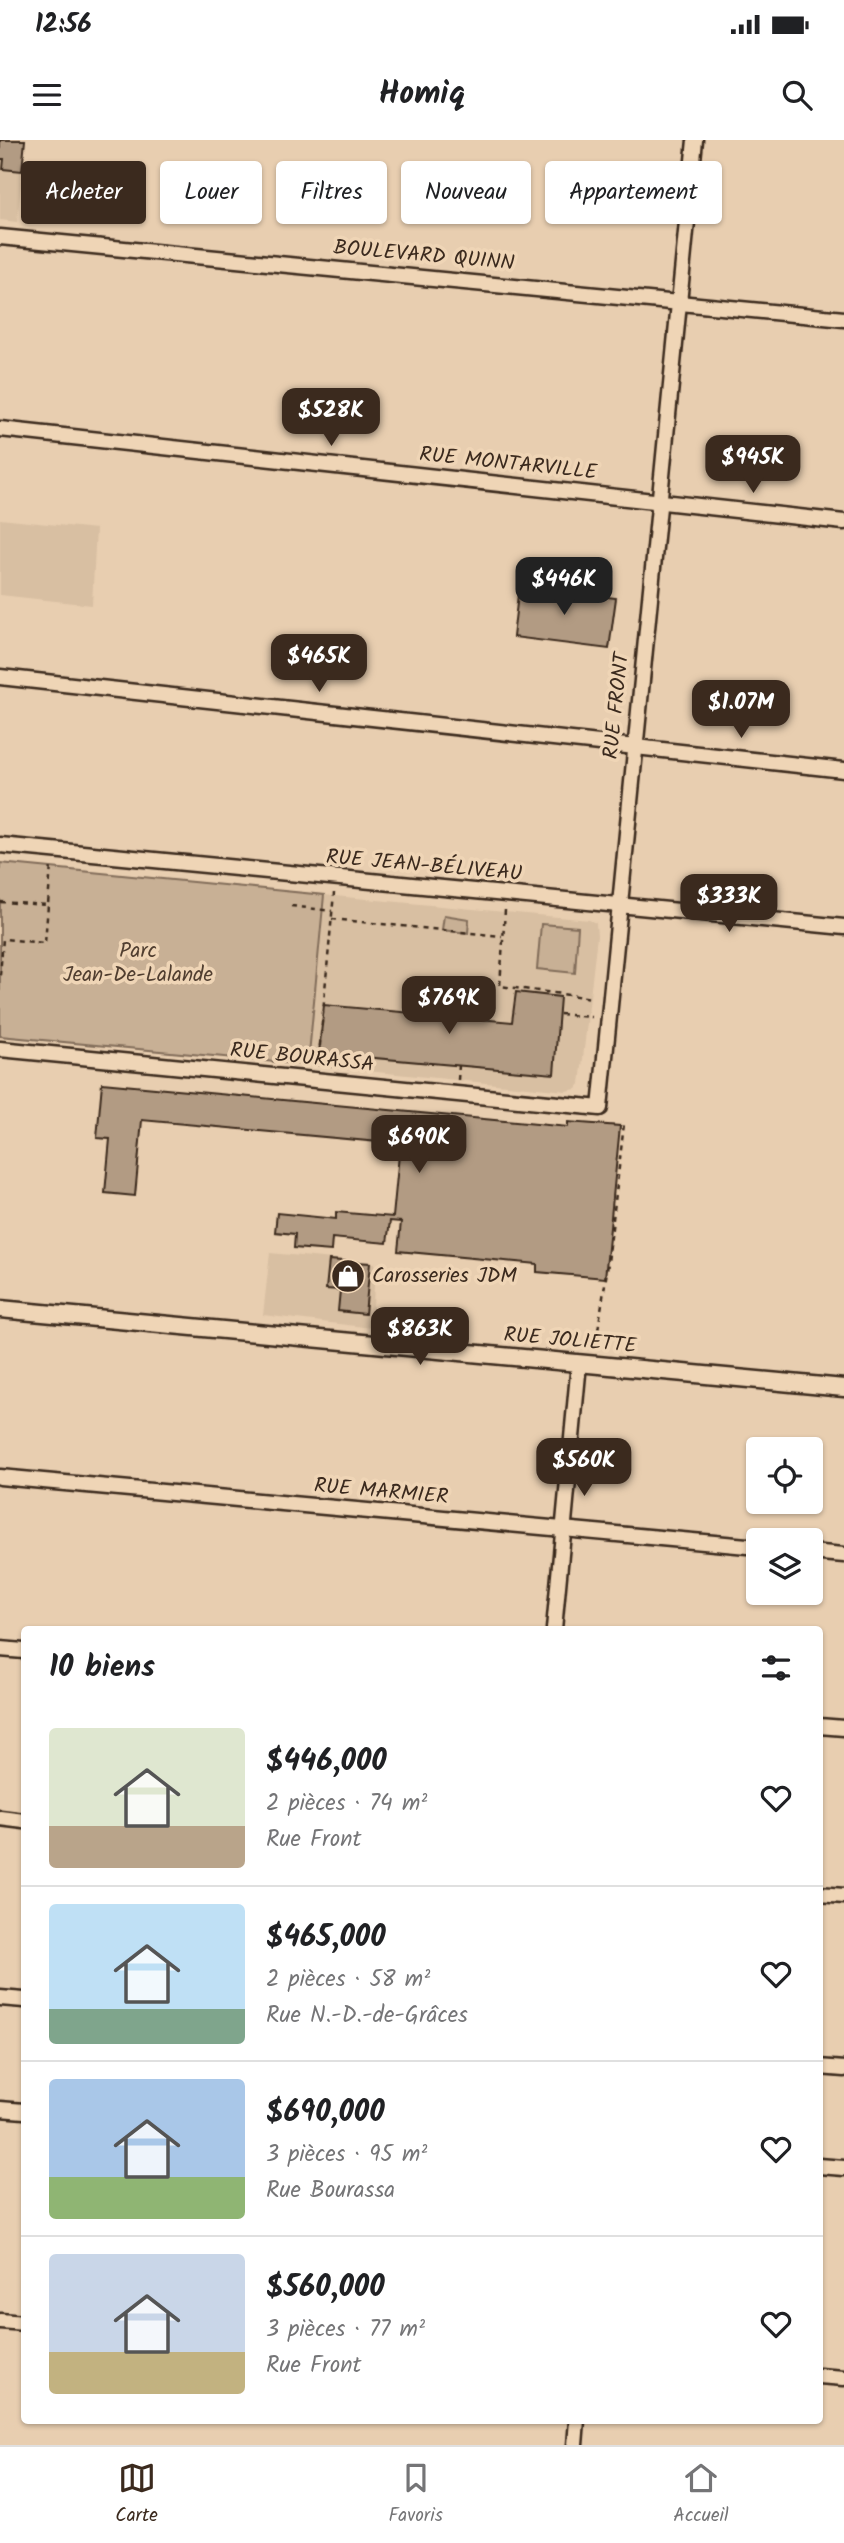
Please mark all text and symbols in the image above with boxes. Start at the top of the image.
text: 12:56 [35,4,92,46]
text: Homiq [379,69,465,120]
icon: menu [28,76,66,114]
icon: search [778,76,816,114]
chip: Acheter [21,161,146,224]
chip: Louer [160,161,262,224]
chip: Filtres [276,161,387,224]
chip: Nouveau [401,161,531,224]
chip: Appartement [545,161,722,224]
street label: BOULEVARD QUINN [332,232,516,280]
pin: $528K [282,388,380,448]
text: $528K [298,393,364,429]
pin: $945K [704,436,802,495]
street label: RUE MONTARVILLE [418,438,599,490]
text: $945K [721,440,785,476]
pin: $446K [515,558,613,617]
text: $446K [532,562,597,598]
pin: $465K [270,634,368,694]
text: $465K [287,639,351,675]
street label: RUE FRONT [595,649,639,761]
pin: $1.07M [684,680,798,740]
text: $1.07M [708,685,774,721]
street label: RUE JEAN-BÉLIVEAU [325,841,523,891]
pin: $333K [680,874,778,934]
text: $333K [696,879,762,915]
park label: Parc Jean-De-Lalande [63,935,214,992]
pin: $769K [400,976,498,1036]
text: $769K [418,981,480,1017]
street label: RUE BOURASSA [228,1034,376,1082]
pin: $690K [370,1116,468,1175]
text: $690K [387,1120,451,1156]
shop icon: Carosseries JDM [329,1257,367,1295]
place label: Carosseries JDM [372,1260,517,1293]
pin: $863K [371,1308,469,1367]
text: $863K [387,1312,453,1348]
street label: RUE JOLIETTE [502,1319,639,1363]
map controls [746,1437,823,1605]
button: locate [746,1437,823,1514]
pin: $560K [535,1438,633,1498]
text: $560K [552,1443,616,1479]
street label: RUE MARMIER [312,1470,450,1514]
button: layers [746,1528,823,1605]
text: 10 biens [49,1644,155,1692]
icon: filters [757,1649,795,1687]
text: $446,000 [266,1738,387,1786]
icon: home [105,1756,189,1840]
icon: heart [757,1779,795,1817]
text: 2 pièces · 74 m² [266,1786,427,1822]
text: Rue Front [266,1822,361,1858]
text: $465,000 [266,1914,386,1962]
icon: home [105,1932,189,2016]
icon: heart [757,1955,795,1993]
text: 2 pièces · 58 m² [266,1962,430,1998]
text: Rue N.-D.-de-Grâces [266,1998,468,2034]
text: $690,000 [266,2089,385,2137]
icon: home [105,2107,189,2191]
icon: heart [757,2130,795,2168]
text: 3 pièces · 95 m² [266,2137,427,2173]
text: Rue Bourassa [266,2173,395,2209]
text: $560,000 [266,2264,385,2312]
icon: home [105,2282,189,2366]
icon: heart [757,2305,795,2343]
text: 3 pièces · 77 m² [266,2312,425,2348]
text: Rue Front [266,2348,361,2384]
tab: Carte [115,2459,158,2531]
tab: Favoris [388,2459,443,2531]
tab: Accueil [673,2459,729,2531]

